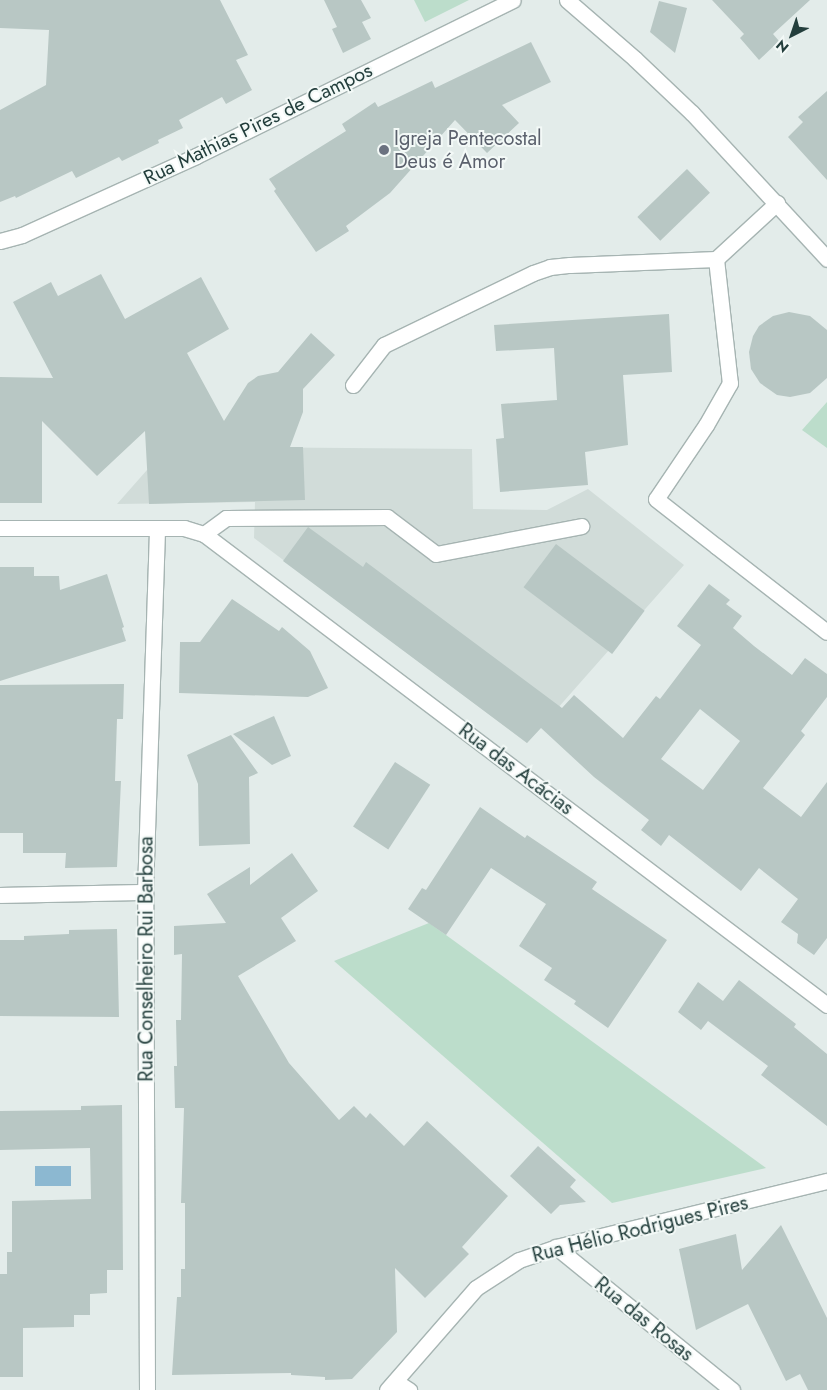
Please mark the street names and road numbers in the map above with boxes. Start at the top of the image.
street label: Rua Mathias Pires de Campos [140,58,376,190]
street label: Rua das Acácias [454,718,578,820]
street label: Rua Conselheiro Rui Barbosa [134,836,158,1082]
street label: Rua Hélio Rodrigues Pires [530,1191,750,1267]
street label: Rua das Rosas [590,1272,698,1366]

